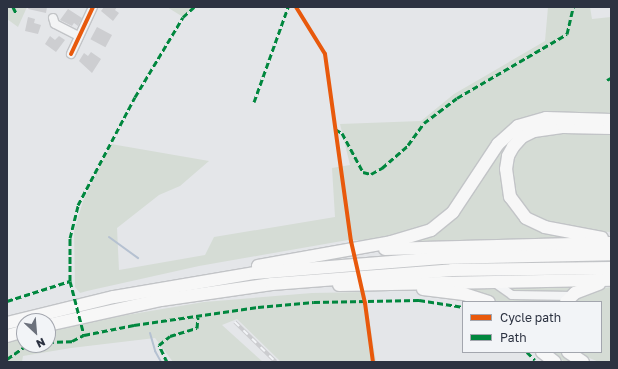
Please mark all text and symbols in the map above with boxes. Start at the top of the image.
legend [462,301,602,353]
text: Cycle path [500,310,561,325]
north arrow [16,313,56,353]
text: Path [500,330,527,345]
text: N [34,336,48,351]

